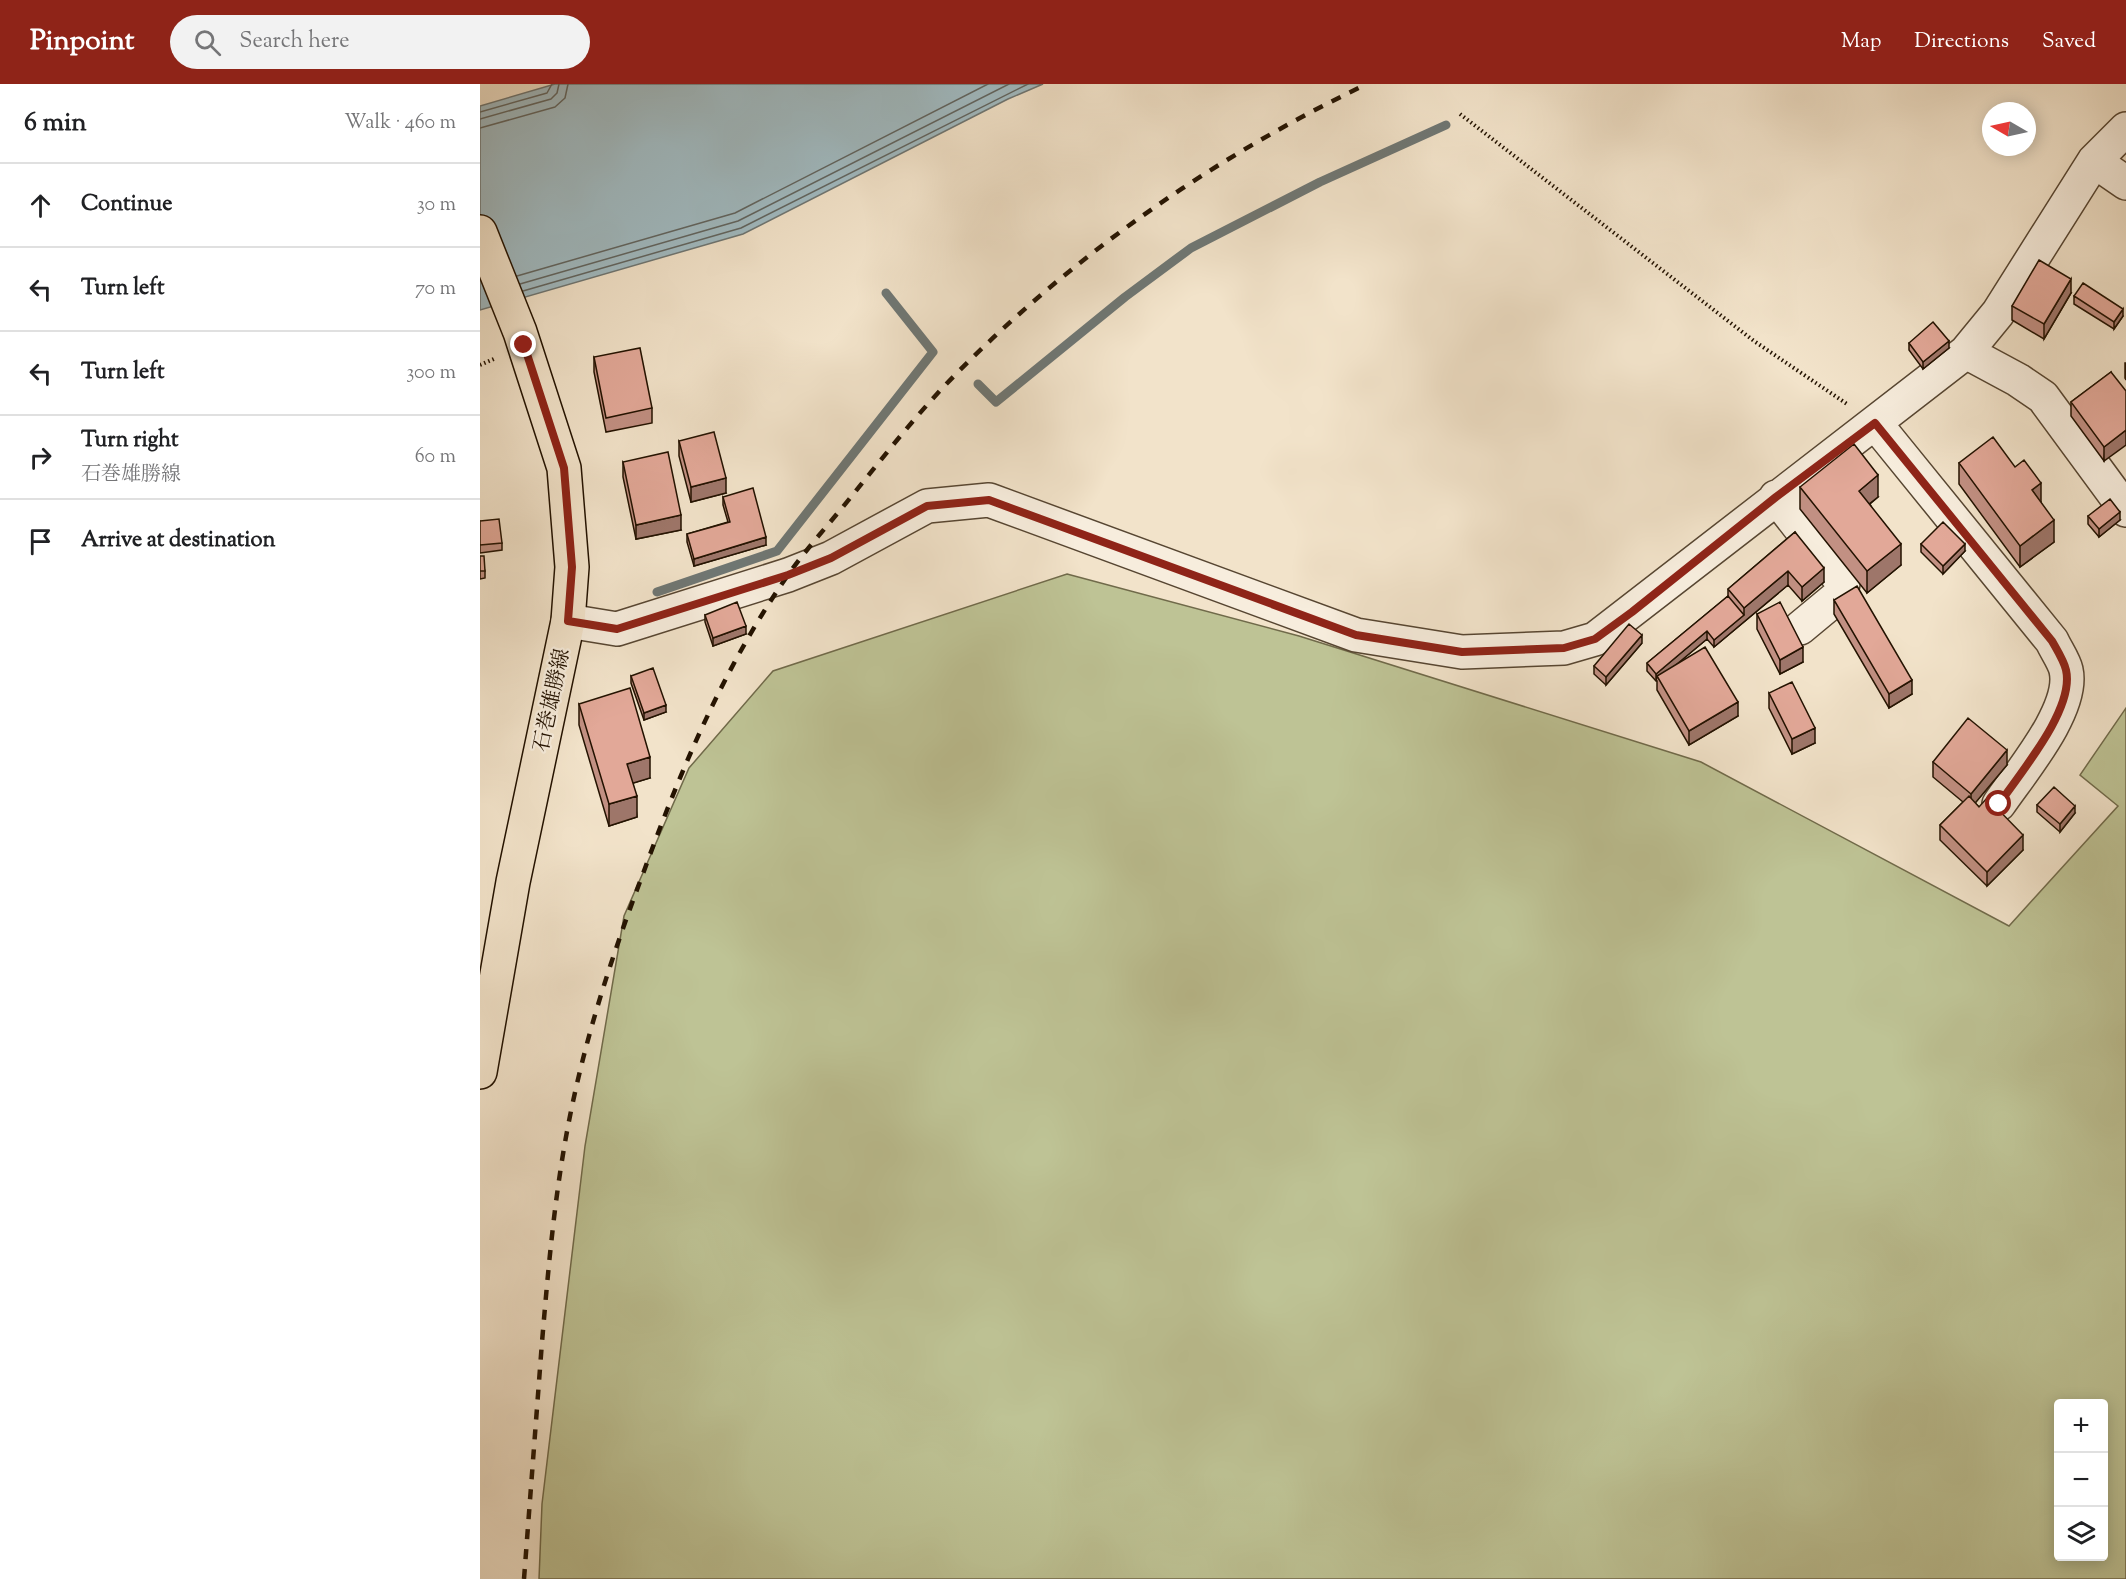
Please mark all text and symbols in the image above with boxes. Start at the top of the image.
search box [170,15,590,69]
text: Pinpoint [30,22,134,62]
icon: search [191,26,224,59]
text: Search here [239,26,350,58]
text: Map [1841,27,1881,57]
text: Directions [1914,27,2009,57]
text: Saved [2042,27,2096,57]
north arrow [1982,102,2036,156]
text: 6 min [24,105,87,142]
text: Walk · 460 m [344,109,456,138]
icon: ahead [24,189,57,222]
text: Continue [81,189,172,221]
text: 30 m [417,191,456,220]
icon: left [24,273,57,306]
text: Turn left [81,273,164,305]
text: 70 m [415,275,456,304]
route end [510,331,536,357]
icon: left [24,357,57,390]
text: Turn left [81,357,164,389]
text: 300 m [406,359,456,388]
text: Turn right [81,425,178,457]
icon: right [24,441,57,474]
text: 60 m [415,443,456,472]
text: 石巻雄勝線 [81,461,181,490]
icon: arrive [24,525,57,558]
text: Arrive at destination [81,525,276,557]
street label: 石巻雄勝線 [527,646,579,755]
route start [1985,790,2011,816]
map controls [2054,1399,2108,1561]
button: + [2054,1399,2108,1453]
button: − [2054,1453,2108,1507]
button: layers [2054,1507,2108,1561]

